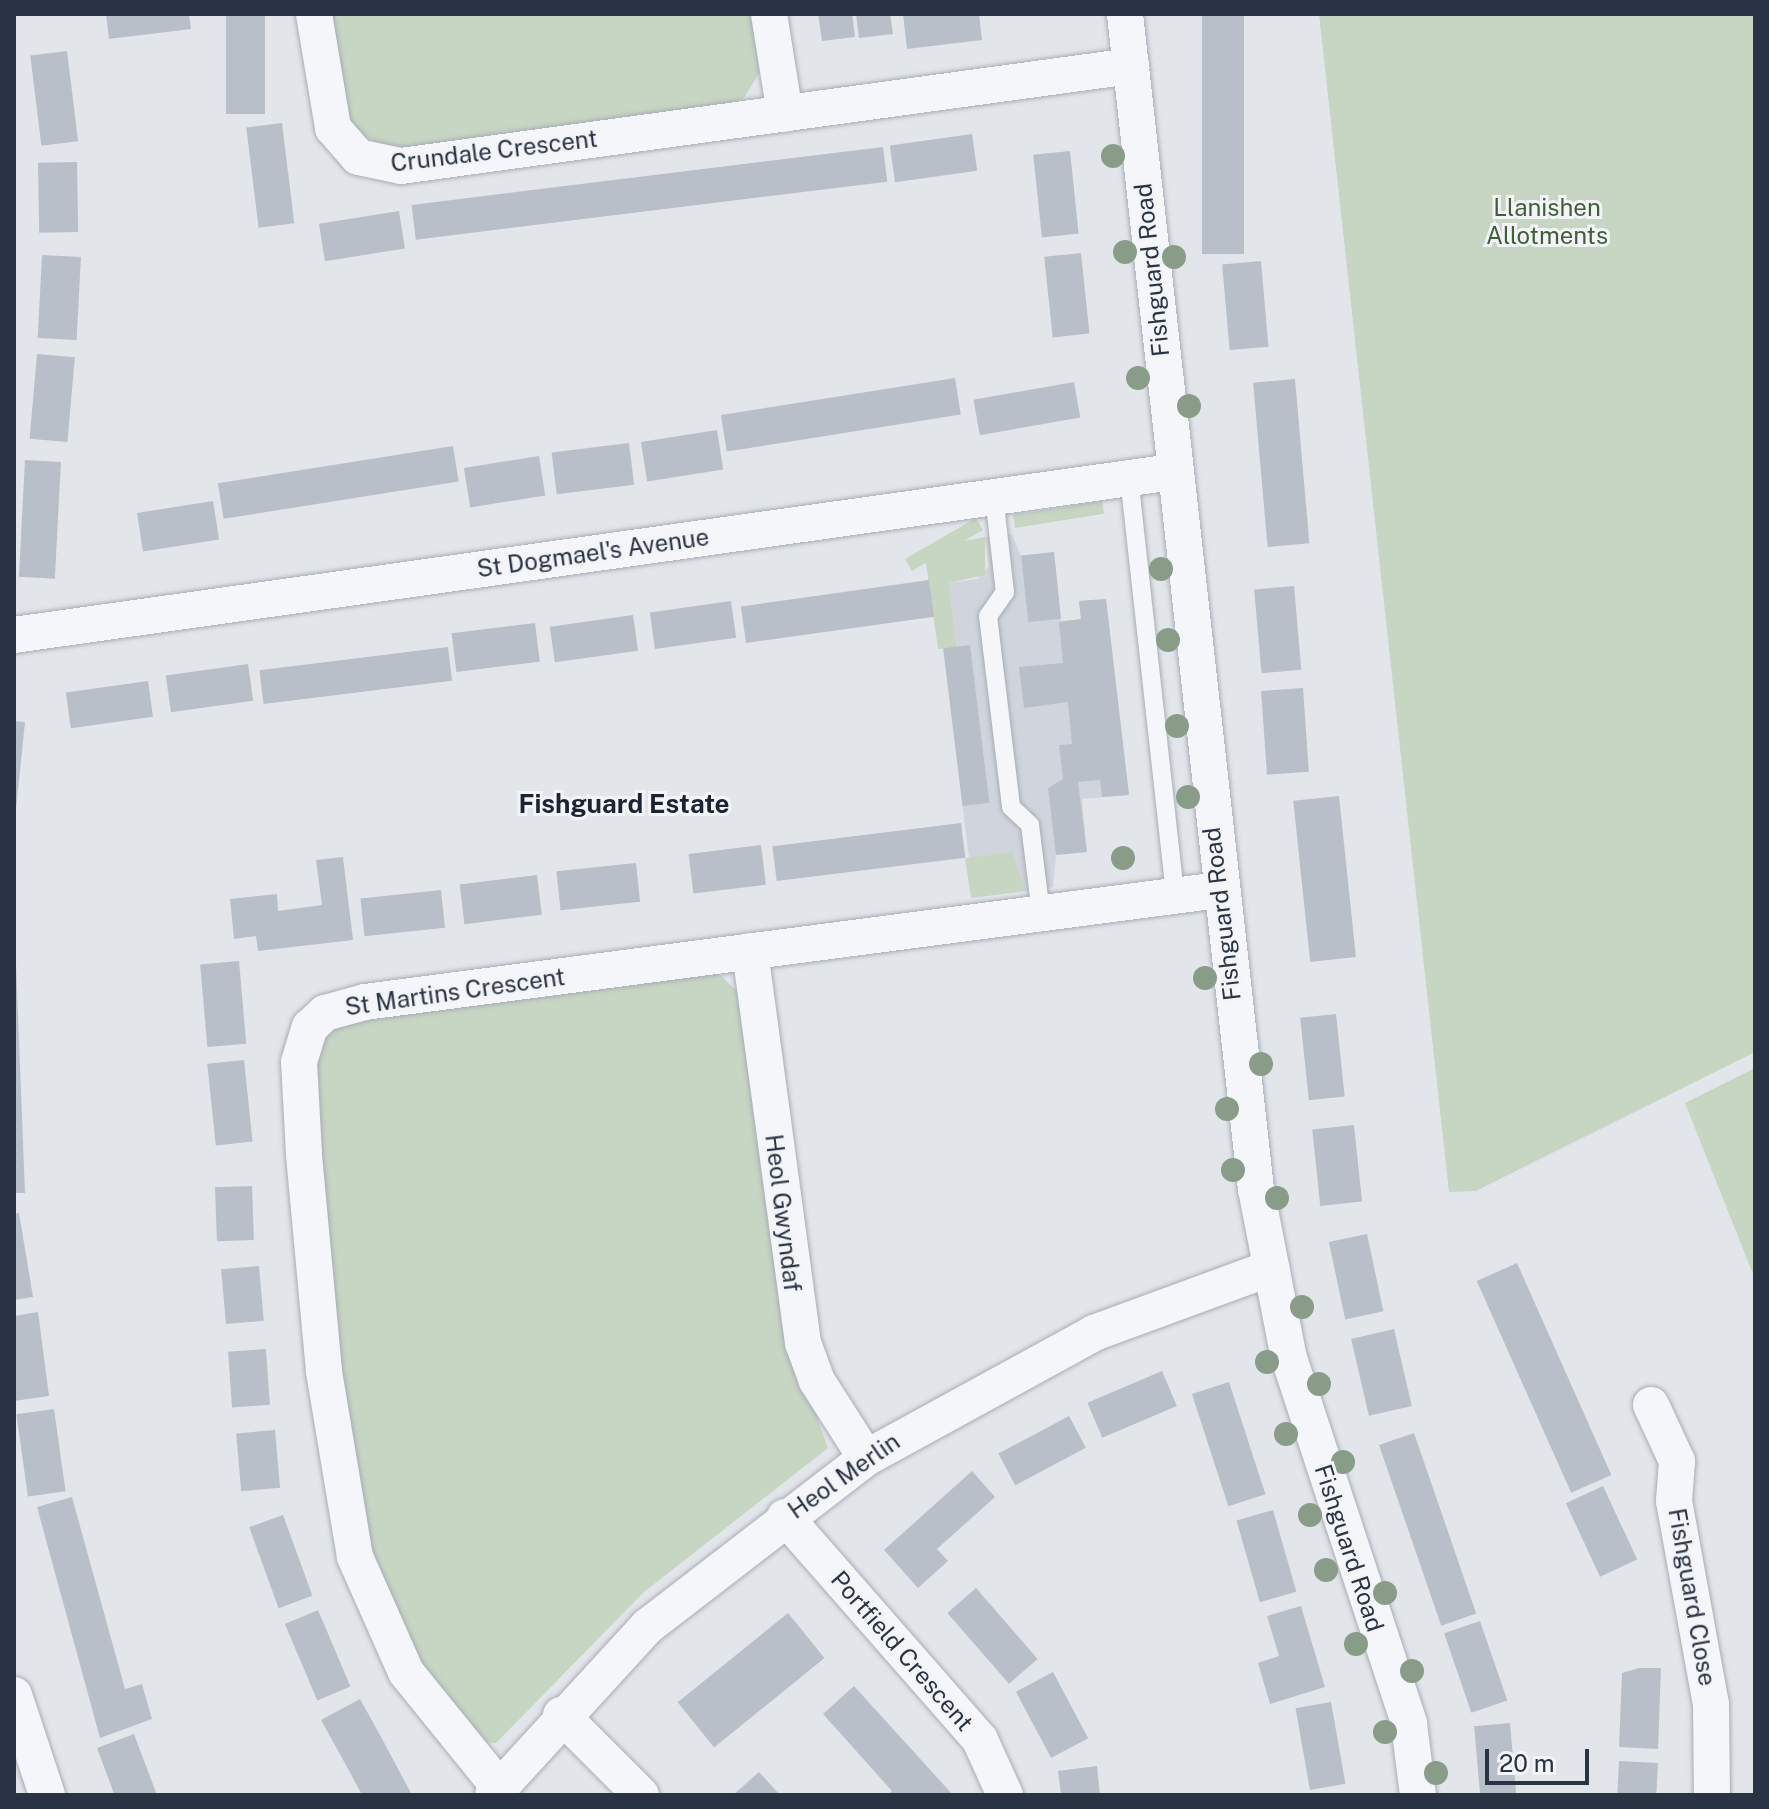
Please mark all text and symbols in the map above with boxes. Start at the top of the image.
street label: Crundale Crescent [389,124,599,178]
street label: Fishguard Road [1129,182,1175,358]
park label: Llanishen Allotments [1486,194,1608,250]
street label: St Dogmael's Avenue [475,522,711,584]
district label: Fishguard Estate [518,788,730,820]
street label: Fishguard Road [1197,826,1247,1002]
street label: St Martins Crescent [343,962,567,1022]
street label: Heol Gwyndaf [759,1133,807,1293]
street label: Heol Merlin [783,1427,905,1525]
street label: Fishguard Road [1308,1461,1390,1635]
street label: Fishguard Close [1662,1506,1722,1688]
street label: Portfield Crescent [825,1565,979,1737]
scale bar [1489,1733,1593,1783]
text: 20 m [1499,1749,1555,1777]

